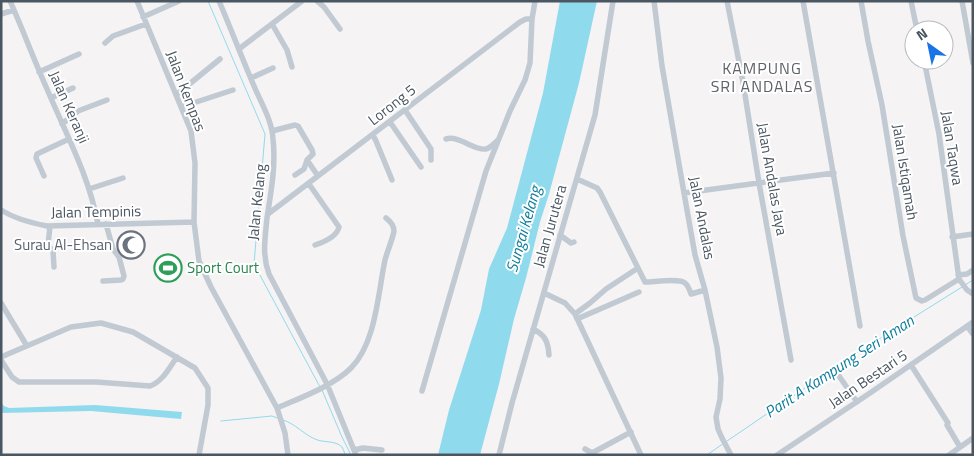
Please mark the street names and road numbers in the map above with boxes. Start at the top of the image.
street label: Jalan Kempas [160,47,212,135]
street label: Jalan Keranji [43,67,96,147]
street label: Lorong 5 [363,78,421,131]
street label: Jalan Taqwa [935,109,970,187]
street label: Jalan Andalas Jaya [751,121,794,238]
street label: Jalan Istiqamah [887,122,924,222]
street label: Jalan Kelang [241,162,272,241]
street label: Jalan Andalas [683,174,722,262]
street label: Jalan Jurutera [527,181,572,270]
street label: Jalan Tempinis [51,199,141,224]
street label: Jalan Bestari 5 [824,344,912,414]

